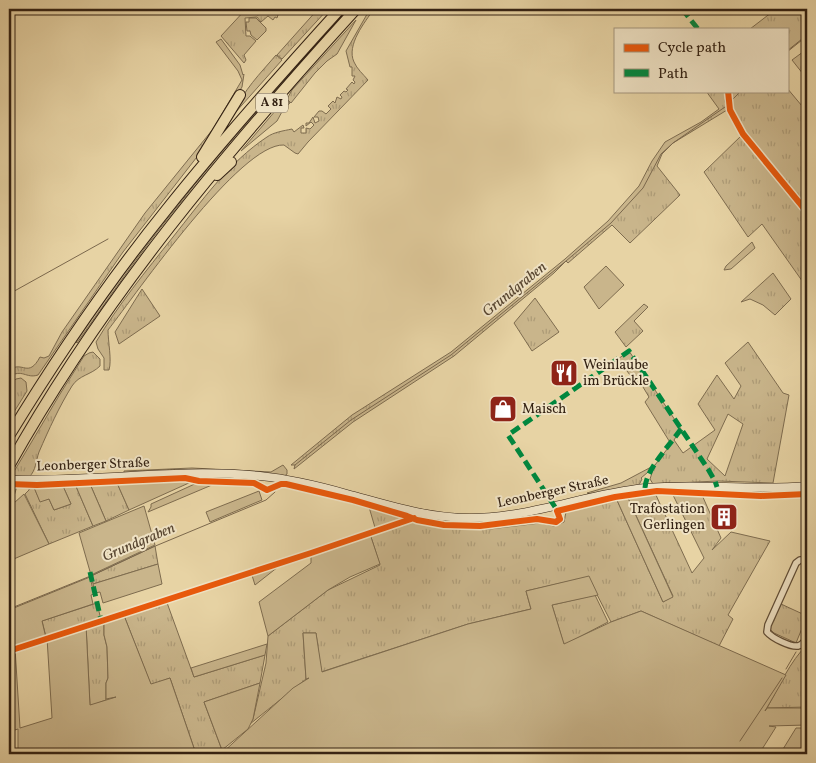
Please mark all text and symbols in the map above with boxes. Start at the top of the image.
legend [614,28,788,92]
text: Cycle path [658,38,726,59]
text: Path [658,64,688,85]
road number: A 81 [256,94,288,112]
water label: Grundgraben [478,257,552,323]
place label: Weinlaube im Brückle [583,356,650,391]
restaurant icon: Weinlaube im Brückle [549,358,579,388]
shop icon: Maisch [488,394,518,424]
place label: Maisch [522,400,566,419]
street label: Leonberger Straße [36,454,150,476]
street label: Leonberger Straße [496,471,611,513]
place label: Trafostation Gerlingen [630,500,705,535]
building icon: Trafostation Gerlingen [709,502,739,532]
water label: Grundgraben [99,518,179,568]

